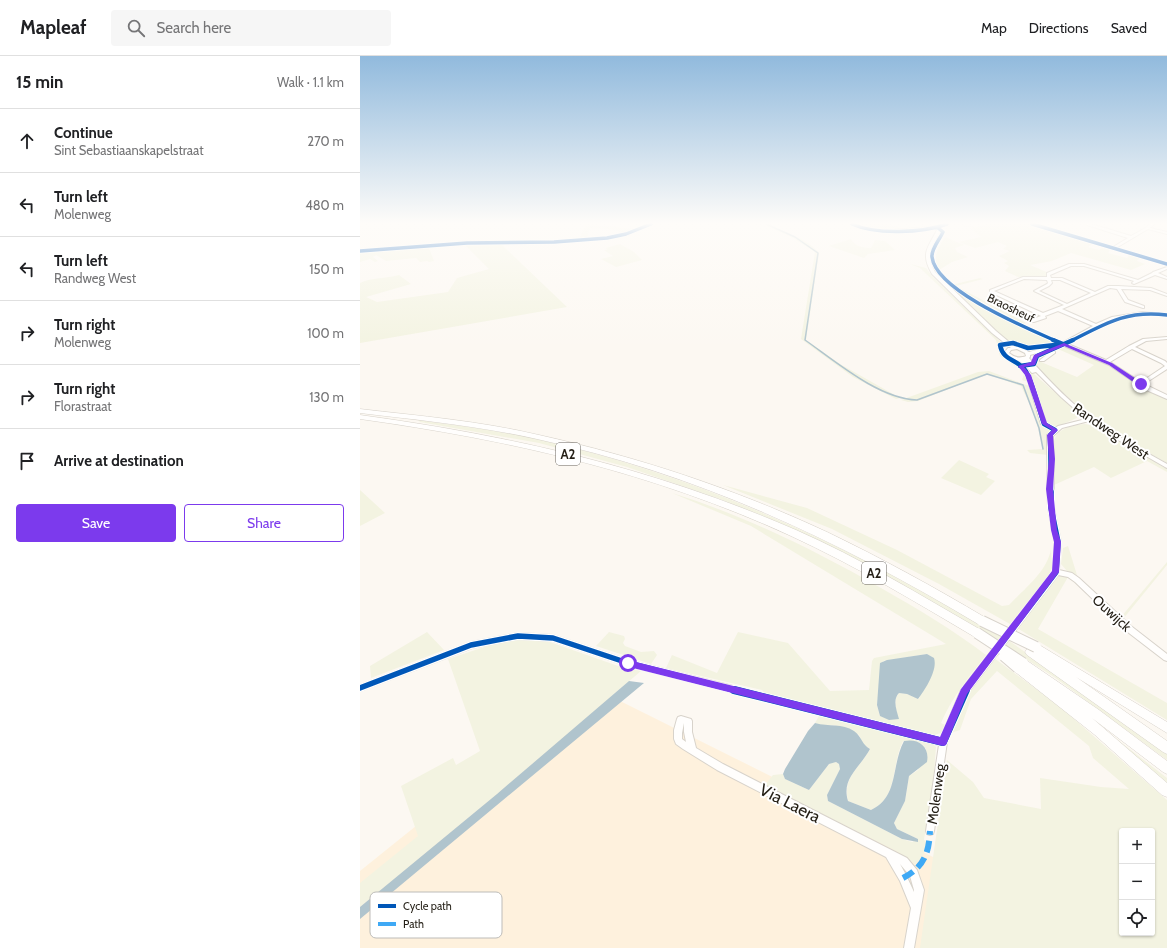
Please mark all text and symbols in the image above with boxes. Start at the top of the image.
search box [111,10,391,46]
text: Mapleaf [20,16,87,39]
icon: search [125,17,147,39]
text: Search here [157,19,231,37]
text: Map [981,19,1007,37]
text: Directions [1029,19,1089,37]
text: Saved [1111,19,1147,37]
text: 15 min [16,72,63,92]
text: Walk · 1.1 km [277,74,344,90]
text: Continue [54,124,113,142]
icon: ahead [16,130,38,152]
text: 270 m [307,133,344,149]
text: Sint Sebastiaanskapelstraat [54,142,204,158]
text: Turn left [54,188,108,206]
icon: left [16,194,38,216]
text: 480 m [305,197,344,213]
text: Molenweg [54,206,111,222]
text: Turn left [54,252,108,270]
icon: left [16,258,38,280]
text: 150 m [309,261,344,277]
text: Randweg West [54,270,136,286]
street label: Braosheuf [985,290,1037,325]
text: Turn right [54,316,115,334]
icon: right [16,322,38,344]
text: 100 m [307,325,344,341]
text: Molenweg [54,334,111,350]
route end [1132,375,1150,393]
text: Turn right [54,380,115,398]
icon: right [16,386,38,408]
text: 130 m [309,389,344,405]
text: Florastraat [54,398,112,414]
street label: Randweg West [1069,399,1153,463]
road number: A2 [556,443,580,465]
icon: arrive [16,450,38,472]
text: Arrive at destination [54,452,184,470]
button: Save [16,504,176,542]
button: Share [184,504,344,542]
road number: A2 [862,562,886,584]
street label: Ouwijck [1089,591,1136,636]
route start [619,654,637,672]
street label: Molenweg [923,761,949,826]
street label: Via Laera [756,779,824,827]
map controls [1119,828,1155,936]
button: + [1119,828,1155,864]
button: − [1119,864,1155,900]
legend [370,892,502,938]
text: Cycle path [403,899,452,913]
button: locate [1119,900,1155,936]
text: Path [403,917,424,931]

